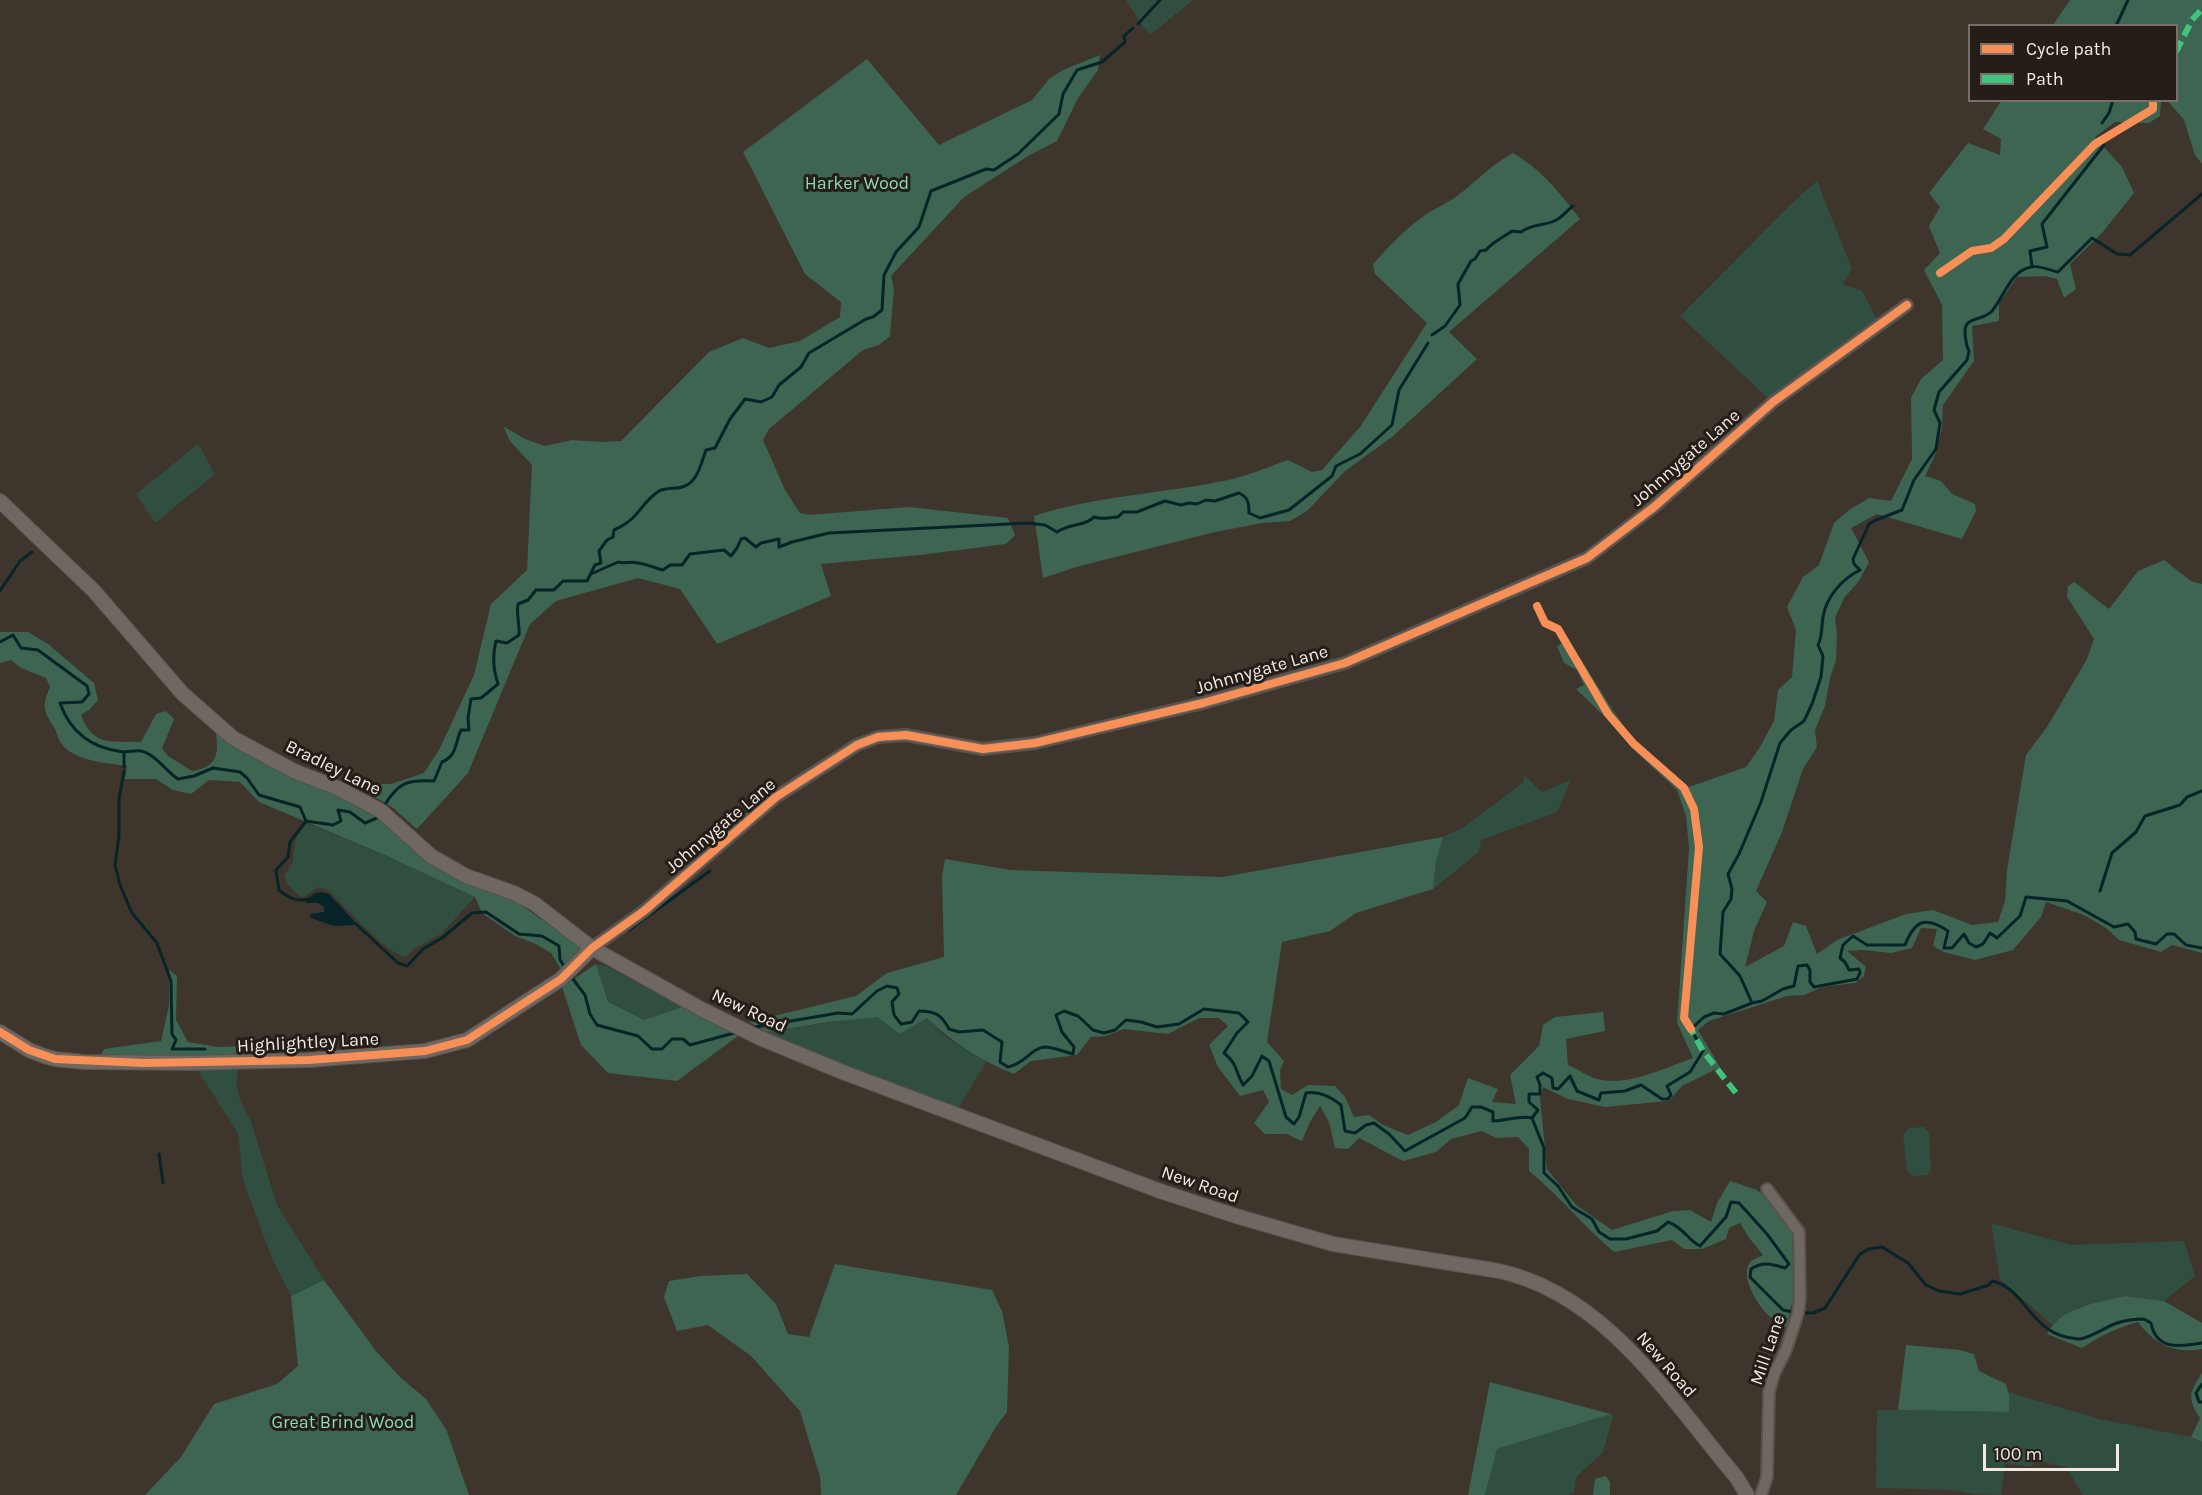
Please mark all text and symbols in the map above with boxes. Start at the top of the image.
legend [1968,24,2178,102]
text: Cycle path [2026,38,2111,60]
text: Path [2026,68,2064,90]
park label: Harker Wood [805,173,909,195]
street label: Johnnygate Lane [1627,405,1745,511]
street label: Johnnygate Lane [1193,641,1331,699]
street label: Bradley Lane [282,736,384,800]
street label: Johnnygate Lane [662,774,780,878]
street label: New Road [708,984,790,1038]
street label: Highlightley Lane [237,1028,379,1058]
street label: New Road [1159,1162,1241,1208]
street label: Mill Lane [1746,1312,1790,1388]
street label: New Road [1632,1328,1700,1402]
park label: Great Brind Wood [271,1412,415,1434]
scale bar [1986,1432,2122,1470]
text: 100 m [1994,1443,2042,1465]

